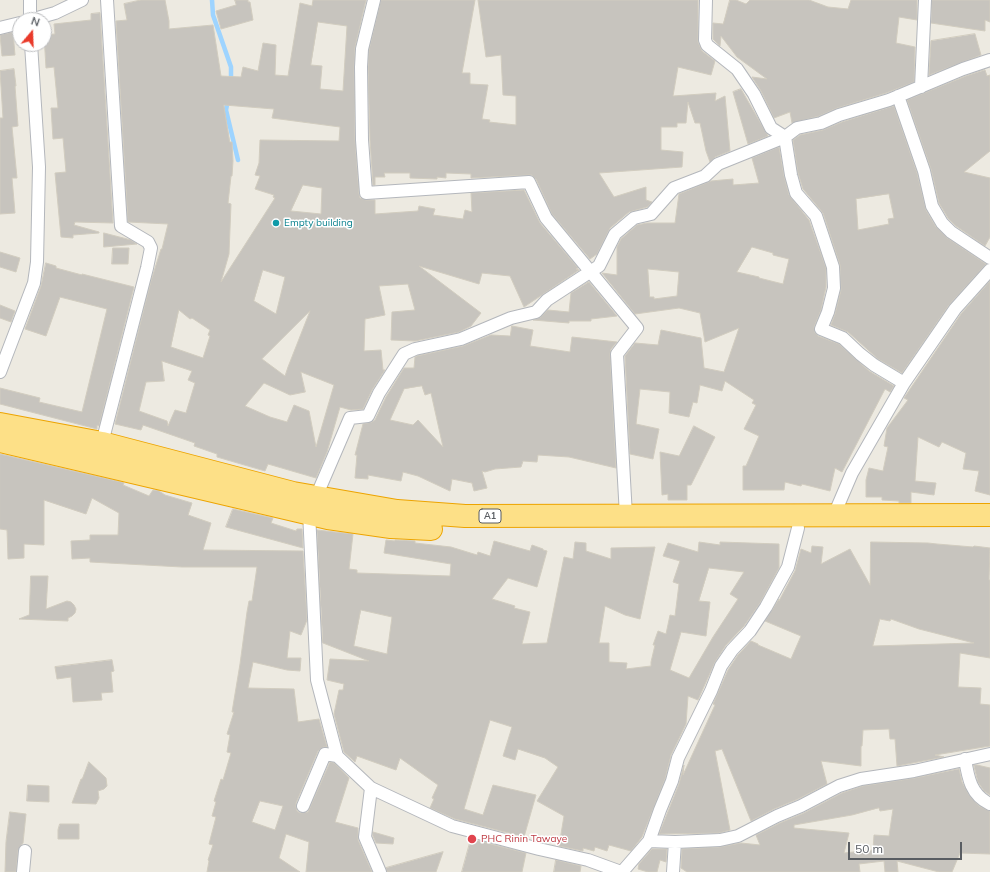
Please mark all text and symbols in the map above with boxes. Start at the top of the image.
north arrow [12,12,52,52]
text: N [29,14,42,30]
place label: Empty building [284,217,353,229]
marker: Empty building [271,218,281,228]
road number: A1 [479,509,501,523]
marker: PHC Rinin Tawaye [466,833,478,845]
place label: PHC Rinin Tawaye [481,833,567,845]
scale bar [850,834,964,860]
text: 50 m [855,841,883,856]

